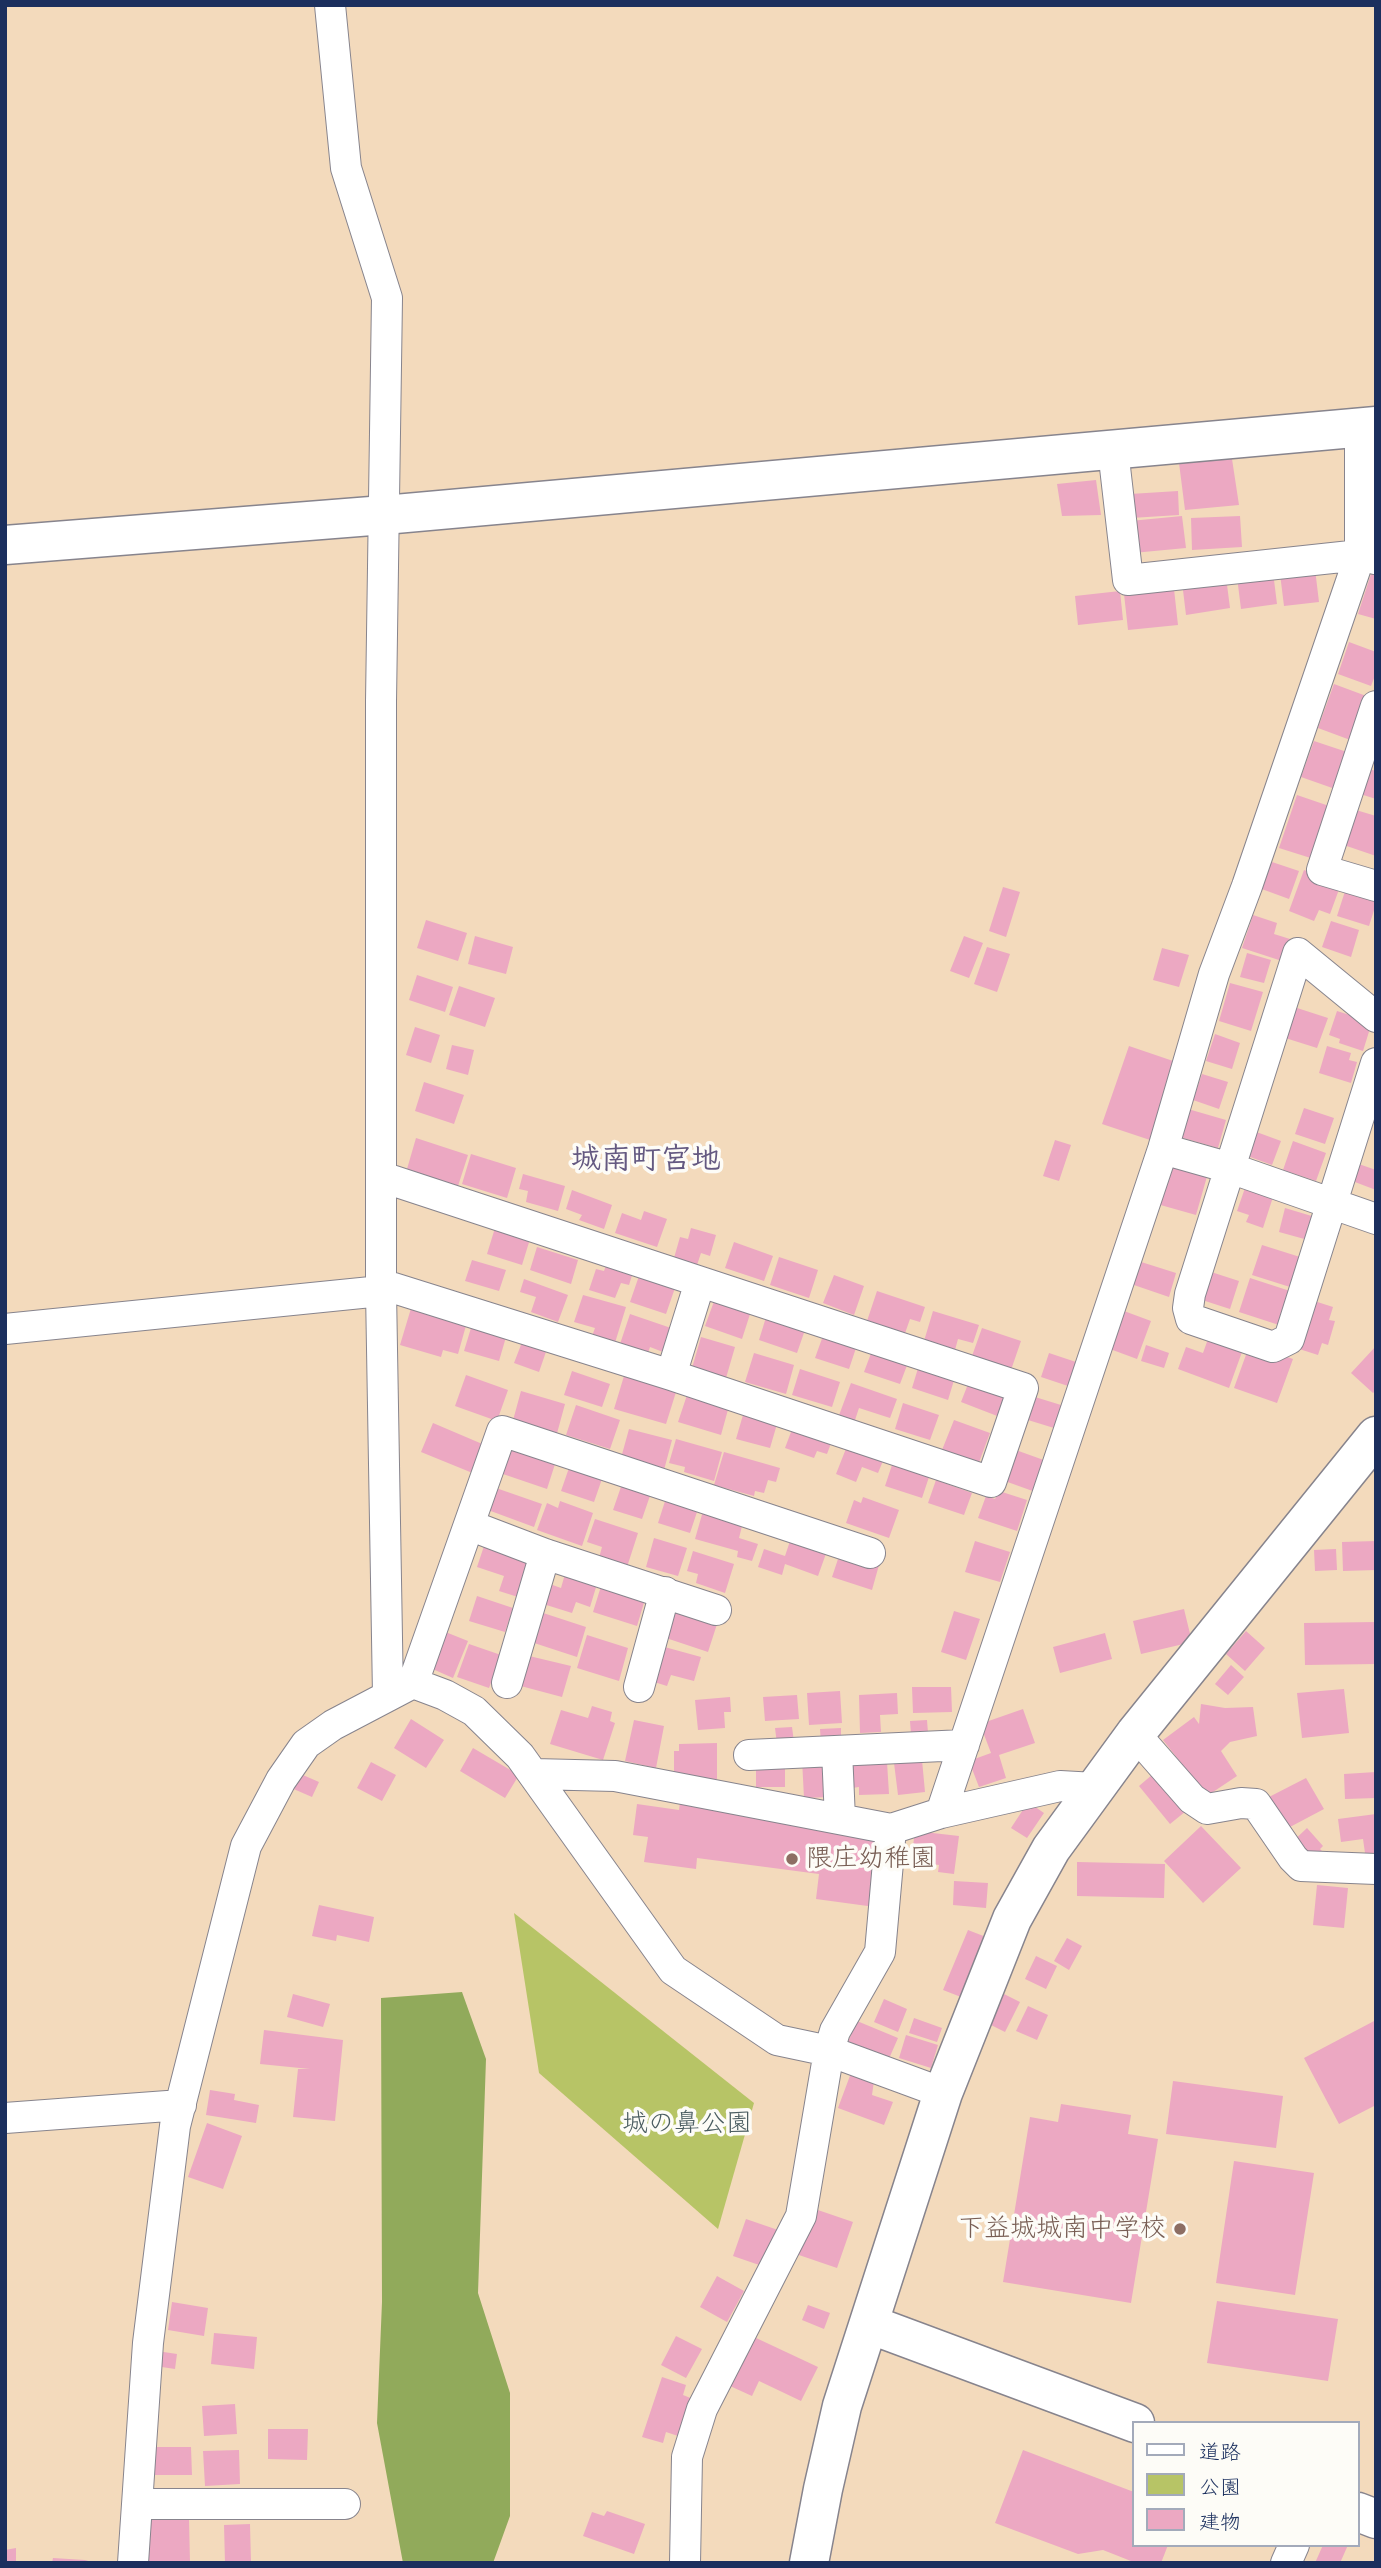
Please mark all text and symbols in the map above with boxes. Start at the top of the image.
district label: 城南町宮地 [571,1142,721,1178]
place label: 隈庄幼稚園 [806,1843,936,1875]
marker: 隈庄幼稚園 [784,1851,800,1867]
park label: 城の鼻公園 [622,2108,752,2140]
place label: 下益城城南中学校 [958,2213,1166,2245]
marker: 下益城城南中学校 [1172,2221,1188,2237]
legend [1132,2421,1360,2547]
text: 道路 [1199,2440,1241,2464]
text: 公園 [1199,2475,1241,2499]
text: 建物 [1199,2510,1241,2534]

